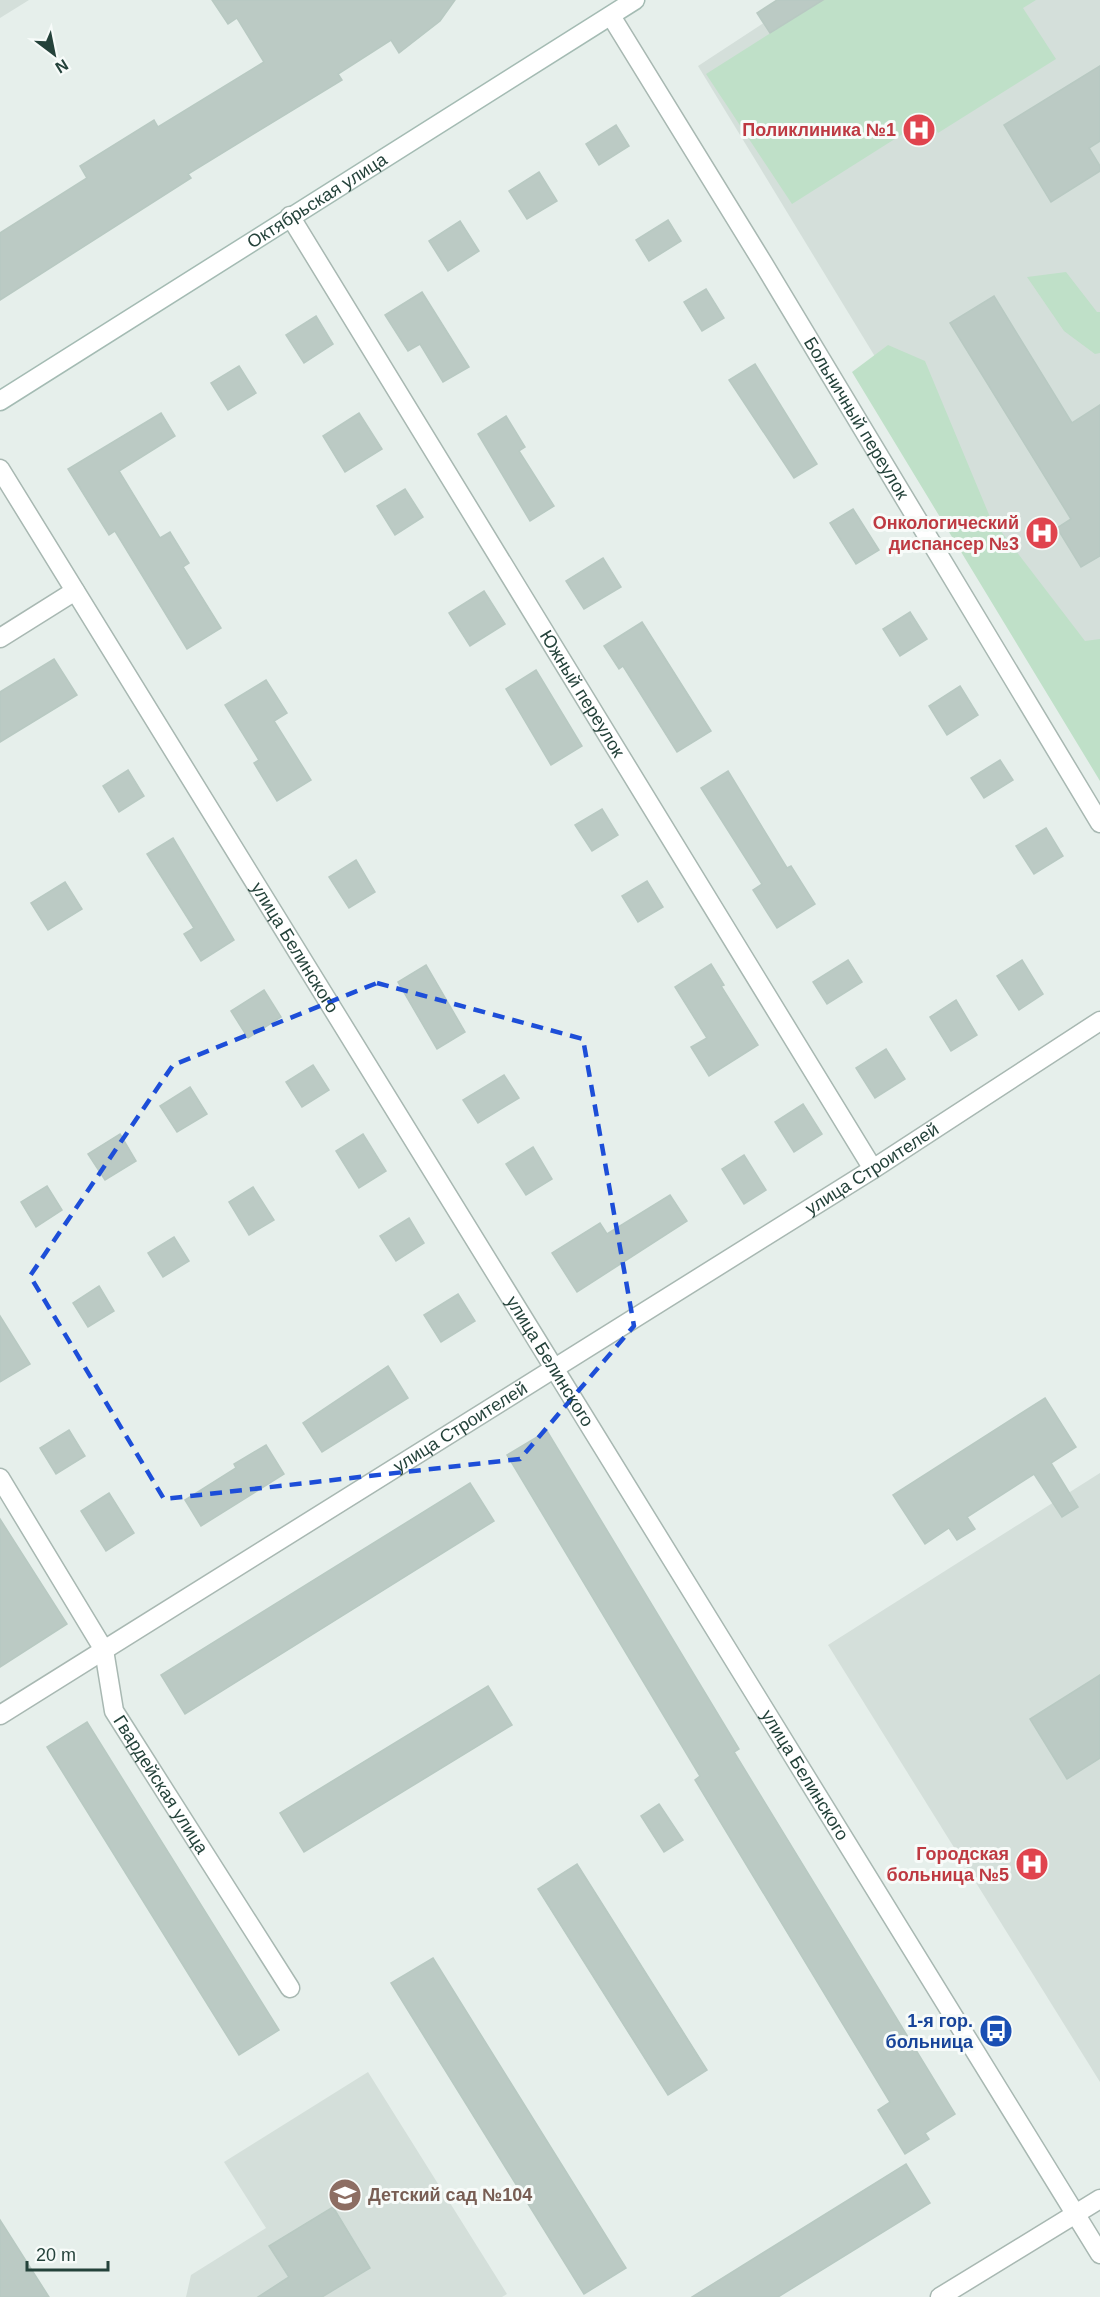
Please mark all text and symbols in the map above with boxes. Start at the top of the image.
north arrow [24,24,84,84]
text: N [52,56,71,77]
hospital icon: Поликлиника №1 [901,112,937,148]
place label: Поликлиника №1 [742,120,896,140]
street label: Октябрьская улица [244,149,391,252]
street label: Больничный переулок [800,333,913,503]
place label: Онкологический диспансер №3 [873,513,1019,554]
hospital icon: Онкологический диспансер №3 [1024,515,1060,551]
street label: Южный переулок [536,627,629,761]
street label: улица Белинского [247,879,343,1016]
street label: улица Строителей [802,1119,942,1219]
street label: улица Белинского [502,1292,598,1430]
street label: улица Строителей [390,1378,531,1476]
street label: улица Белинского [757,1706,853,1844]
street label: Гвардейская улица [109,1712,213,1858]
place label: Городская больница №5 [887,1844,1009,1885]
hospital icon: Городская больница №5 [1014,1846,1050,1882]
place label: 1-я гор. больница [886,2011,974,2052]
bus stop icon: 1-я гор. больница [978,2013,1014,2049]
school or university icon: Детский сад №104 [327,2177,363,2213]
place label: Детский сад №104 [368,2185,532,2205]
scale bar [27,2234,108,2272]
text: 20 m [36,2245,76,2265]

